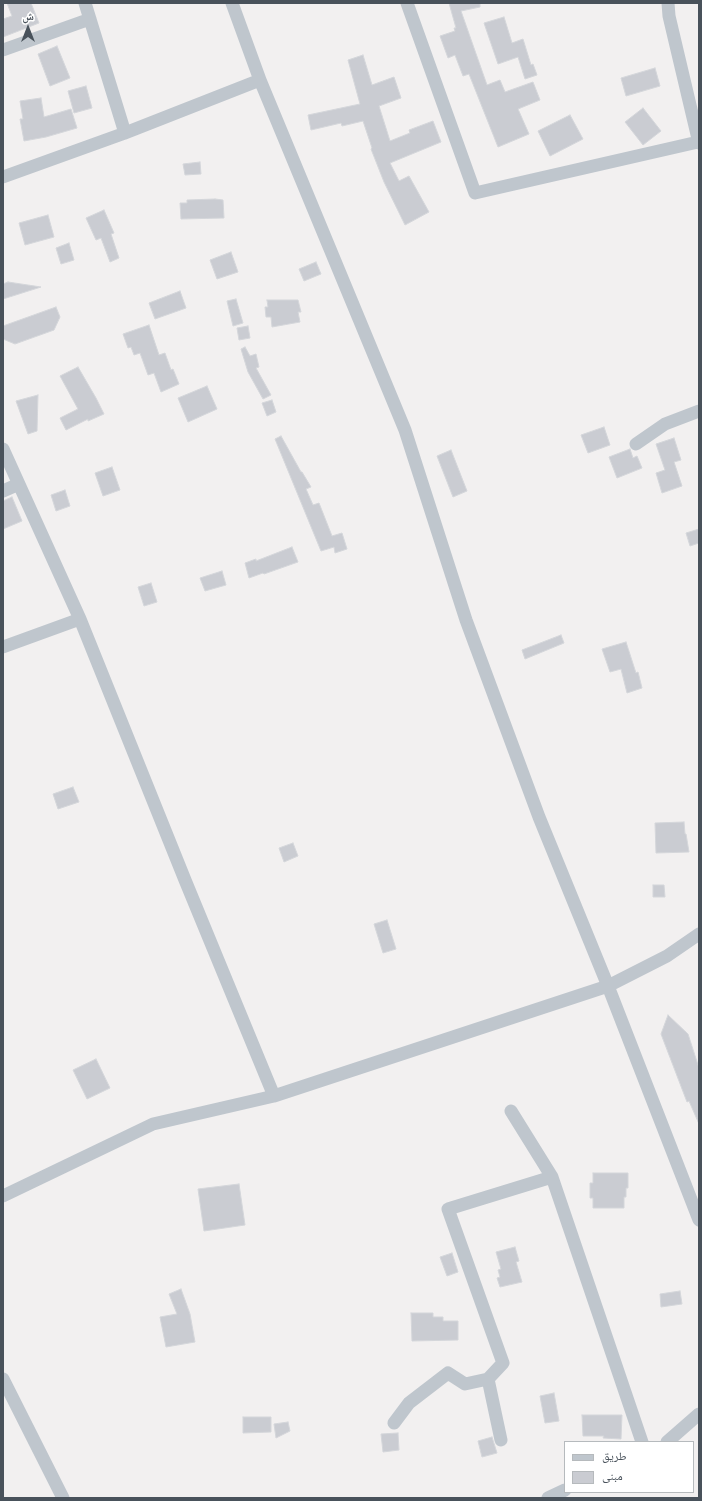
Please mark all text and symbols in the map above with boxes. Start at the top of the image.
north arrow [8,8,48,48]
text: ش [22,10,34,22]
legend [564,1441,694,1493]
text: طريق [602,1449,627,1463]
text: مبنى [602,1469,623,1483]

